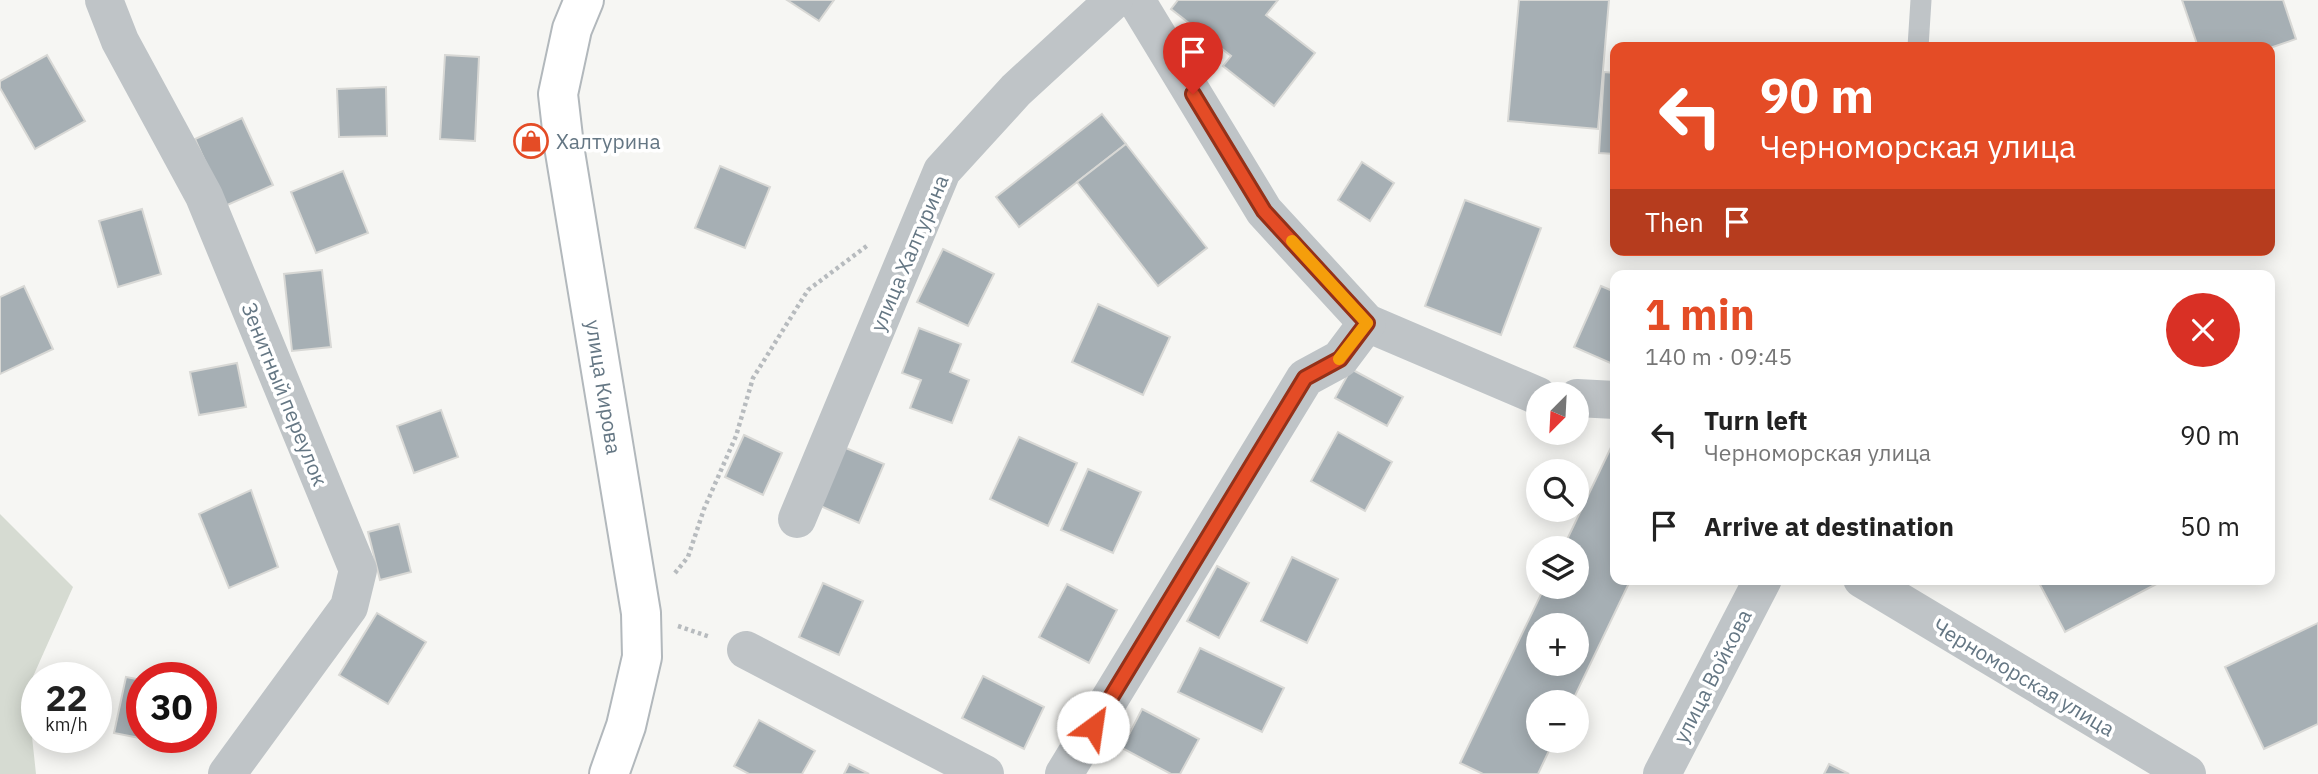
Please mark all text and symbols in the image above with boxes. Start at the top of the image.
pin [1163,22,1223,94]
icon: arrive [1174,33,1212,71]
text: 90 m [1760,63,1874,126]
icon: left [1645,70,1736,161]
shop icon: Халтурина [512,122,550,160]
text: Черноморская улица [1760,125,2076,167]
place label: Халтурина [556,127,661,155]
street label: улица Халтурина [863,170,955,336]
icon: arrive [1718,203,1756,241]
text: Then [1645,205,1704,239]
text: 1 min [1645,287,1755,342]
button: close [2166,293,2240,367]
street label: Зенитный переулок [235,298,335,490]
street label: улица Кирова [580,318,628,456]
text: 140 m · 09:45 [1645,341,1792,371]
north arrow [1526,382,1589,444]
map controls [1526,382,1589,753]
text: Turn left [1704,403,1807,437]
icon: left [1645,416,1683,454]
text: 90 m [2180,418,2240,452]
text: Черноморская улица [1704,437,1931,467]
button: search [1526,459,1589,522]
icon: arrive [1645,507,1683,545]
text: Arrive at destination [1704,509,1954,543]
text: 50 m [2180,509,2240,543]
button: layers [1526,536,1589,599]
street label: улица Войкова [1666,604,1758,748]
street label: Черноморская улица [1928,612,2120,742]
button: + [1526,613,1589,676]
speed limit sign: 30 [126,662,217,753]
text: 22 [45,675,88,721]
position arrow [1056,690,1130,764]
button: − [1526,690,1589,753]
text: km/h [45,713,88,736]

